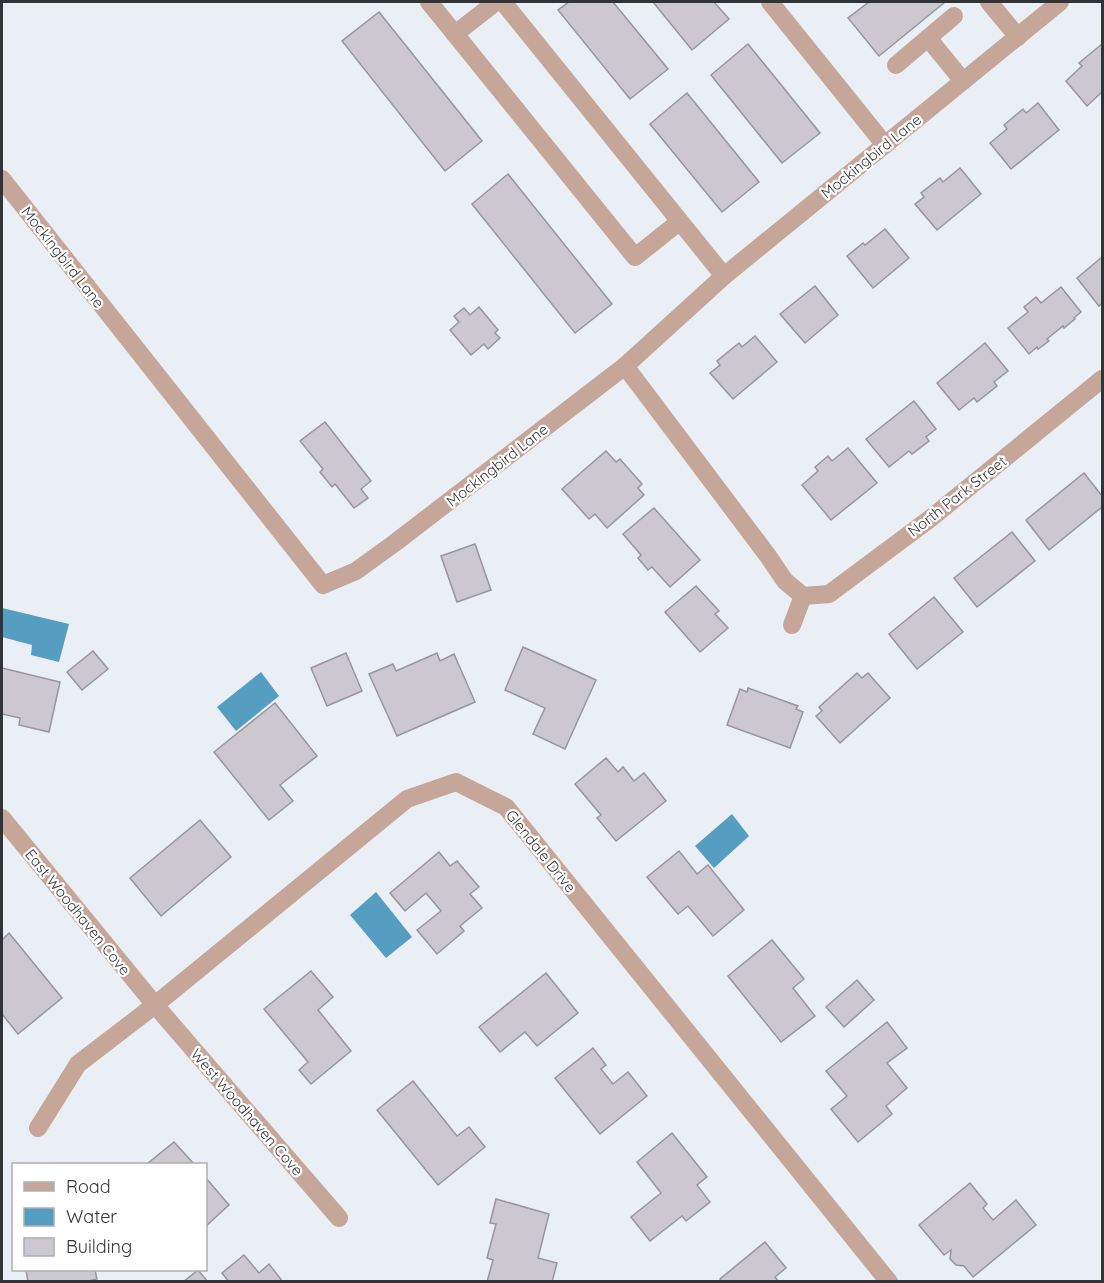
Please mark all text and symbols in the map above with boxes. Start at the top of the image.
street label: Mockingbird Lane [817,110,925,202]
street label: Mockingbird Lane [17,202,109,312]
street label: Mockingbird Lane [442,419,552,511]
street label: North Park Street [904,451,1010,541]
street label: Glendale Drive [502,806,580,896]
street label: East Woodhaven Cove [21,845,135,979]
street label: West Woodhaven Cove [187,1045,307,1179]
legend [12,1163,207,1271]
text: Road [66,1175,111,1198]
text: Water [66,1205,117,1228]
text: Building [66,1235,132,1258]

